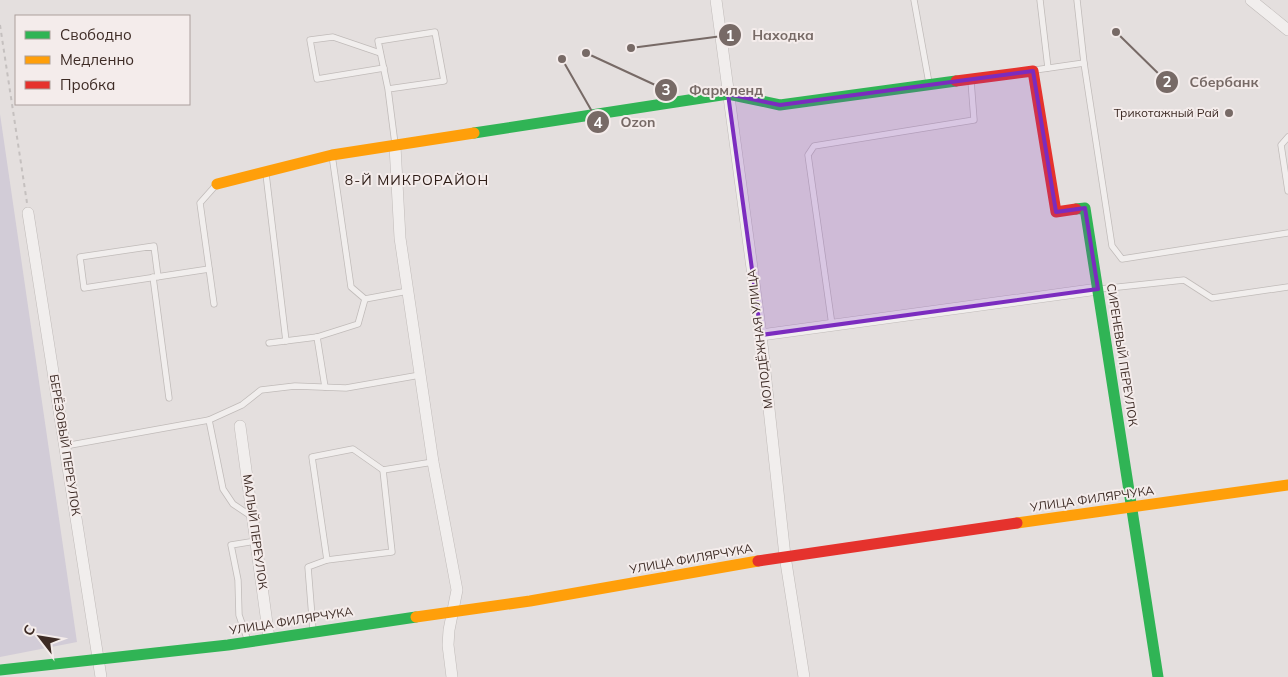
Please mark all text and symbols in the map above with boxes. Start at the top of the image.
legend [15,15,190,105]
callout: Находка [717,21,824,50]
text: Свободно [60,25,132,44]
text: 1 [725,26,735,45]
text: Находка [752,26,814,44]
text: Медленно [60,50,134,69]
callout: Сбербанк [1155,67,1269,96]
text: 2 [1162,72,1172,91]
text: Сбербанк [1190,73,1259,91]
text: Пробка [60,75,115,94]
callout: Фармленд [654,76,773,105]
text: 3 [661,80,671,99]
text: Фармленд [689,81,763,99]
place label: Трикотажный Рай [1114,105,1219,120]
marker: Трикотажный Рай [1223,107,1235,119]
callout: Ozon [585,108,665,137]
text: 4 [593,113,603,132]
text: Ozon [621,113,655,131]
district label: 8-Й МИКРОРАЙОН [345,171,489,189]
street label: МОЛОДЁЖНАЯ УЛИЦА [743,268,775,410]
street label: СИРЕНЕВЫЙ ПЕРЕУЛОК [1104,282,1141,428]
street label: БЕРЁЗОВЫЙ ПЕРЕУЛОК [47,373,84,517]
street label: МАЛЫЙ ПЕРЕУЛОК [240,473,271,591]
street label: УЛИЦА ФИЛЯРЧУКА [1028,482,1155,515]
street label: УЛИЦА ФИЛЯРЧУКА [627,540,754,577]
street label: УЛИЦА ФИЛЯРЧУКА [227,603,354,638]
north arrow [15,612,65,662]
text: С [19,622,39,639]

